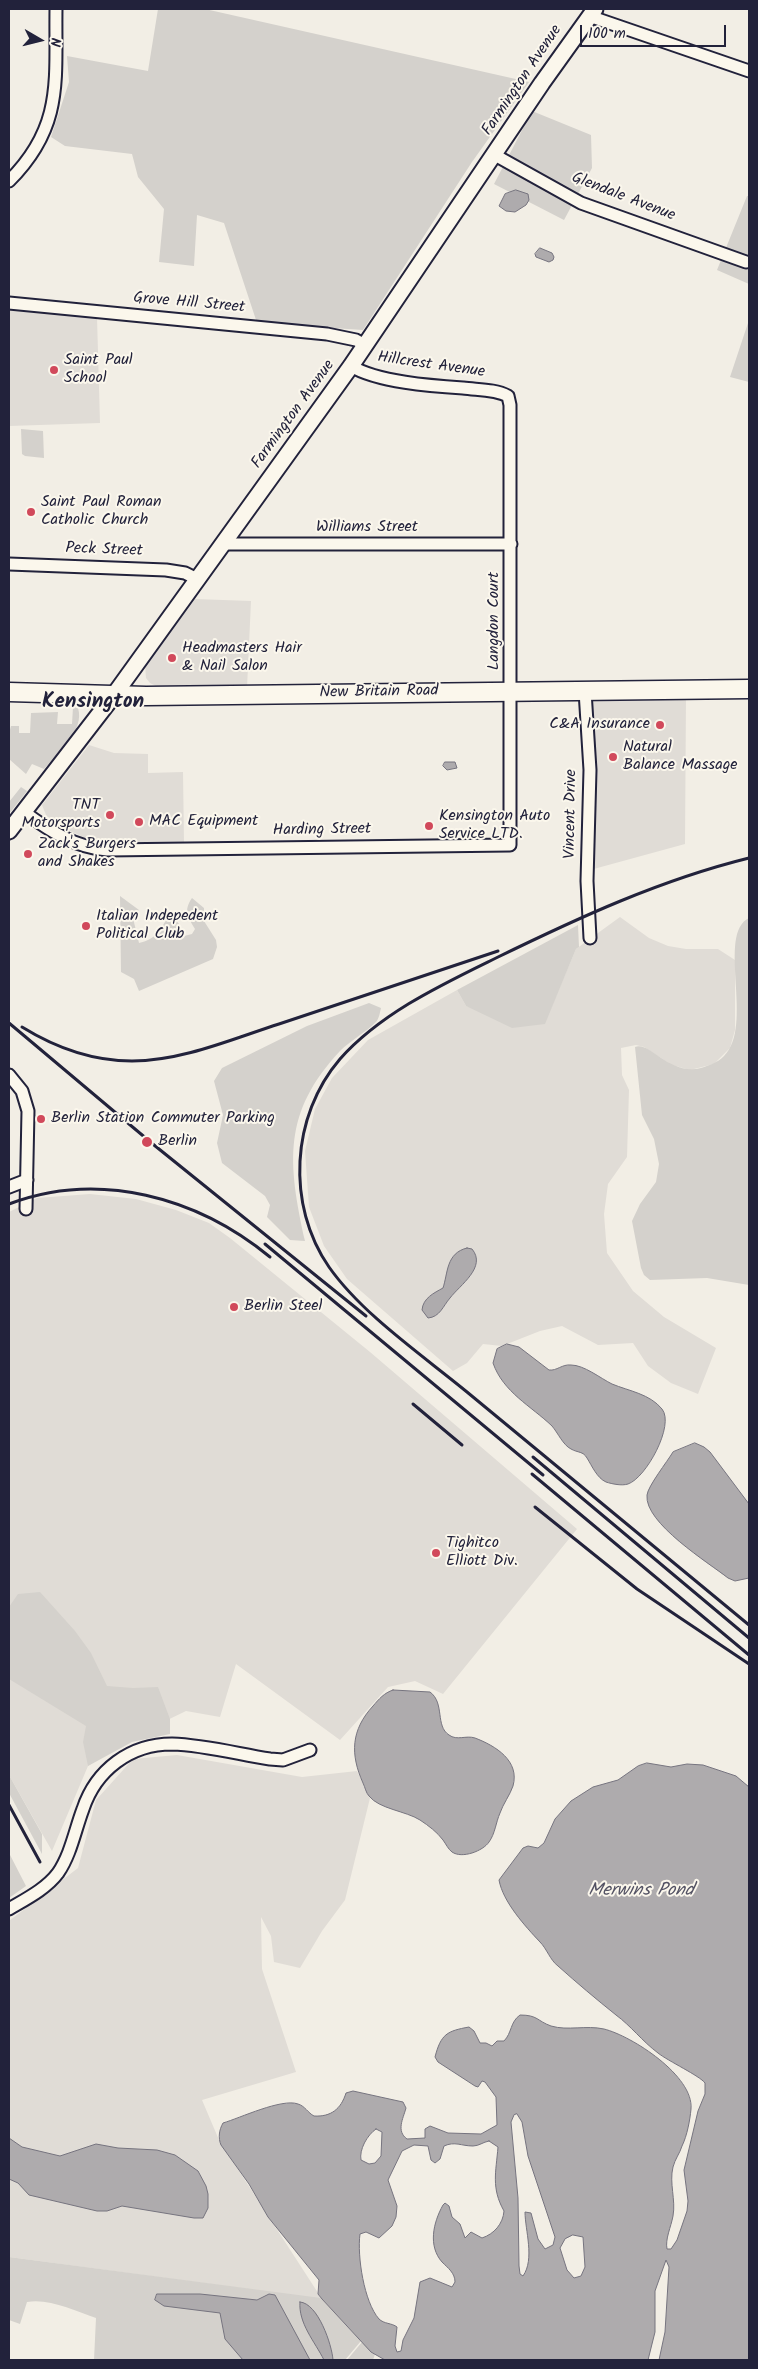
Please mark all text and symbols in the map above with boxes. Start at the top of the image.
north arrow [15,15,65,65]
scale bar [583,15,729,47]
street label: Farmington Avenue [479,22,567,140]
text: 100 m [588,22,626,46]
text: N [43,36,66,48]
street label: Glendale Avenue [568,169,678,227]
street label: Grove Hill Street [132,290,246,318]
street label: Hillcrest Avenue [376,349,486,383]
place label: Saint Paul School [64,351,133,389]
street label: Farmington Avenue [248,357,340,473]
marker: Saint Paul School [48,364,60,376]
place label: Saint Paul Roman Catholic Church [41,493,162,531]
marker: Saint Paul Roman Catholic Church [25,506,37,518]
street label: Williams Street [316,518,418,538]
street label: Peck Street [65,540,143,562]
street label: Langdon Court [485,572,505,670]
place label: Headmasters Hair & Nail Salon [182,639,302,677]
marker: Headmasters Hair & Nail Salon [166,652,178,664]
street label: New Britain Road [319,682,439,704]
district label: Kensington [42,690,144,716]
place label: C&A Insurance [549,715,650,735]
marker: C&A Insurance [654,719,666,731]
place label: Natural Balance Massage [623,738,737,776]
marker: Natural Balance Massage [607,751,619,763]
street label: Vincent Drive [562,769,582,859]
place label: TNT Motorsports [21,796,100,834]
place label: Kensington Auto Service LTD. [439,807,550,845]
marker: TNT Motorsports [104,809,116,821]
place label: MAC Equipment [149,812,258,832]
marker: MAC Equipment [133,816,145,828]
marker: Kensington Auto Service LTD. [423,820,435,832]
street label: Harding Street [273,821,371,841]
place label: Zack's Burgers and Shakes [38,835,136,873]
marker: Zack's Burgers and Shakes [22,848,34,860]
place label: Italian Indepedent Political Club [96,907,218,945]
marker: Italian Indepedent Political Club [80,920,92,932]
place label: Berlin Station Commuter Parking [51,1109,275,1129]
marker: Berlin Station Commuter Parking [35,1113,47,1125]
place label: Berlin [158,1132,197,1152]
marker: Berlin [140,1135,154,1149]
place label: Berlin Steel [244,1297,322,1317]
marker: Berlin Steel [228,1301,240,1313]
place label: Tighitco Elliott Div. [446,1534,518,1572]
marker: Tighitco Elliott Div. [430,1547,442,1559]
water label: Merwins Pond [588,1881,694,1903]

